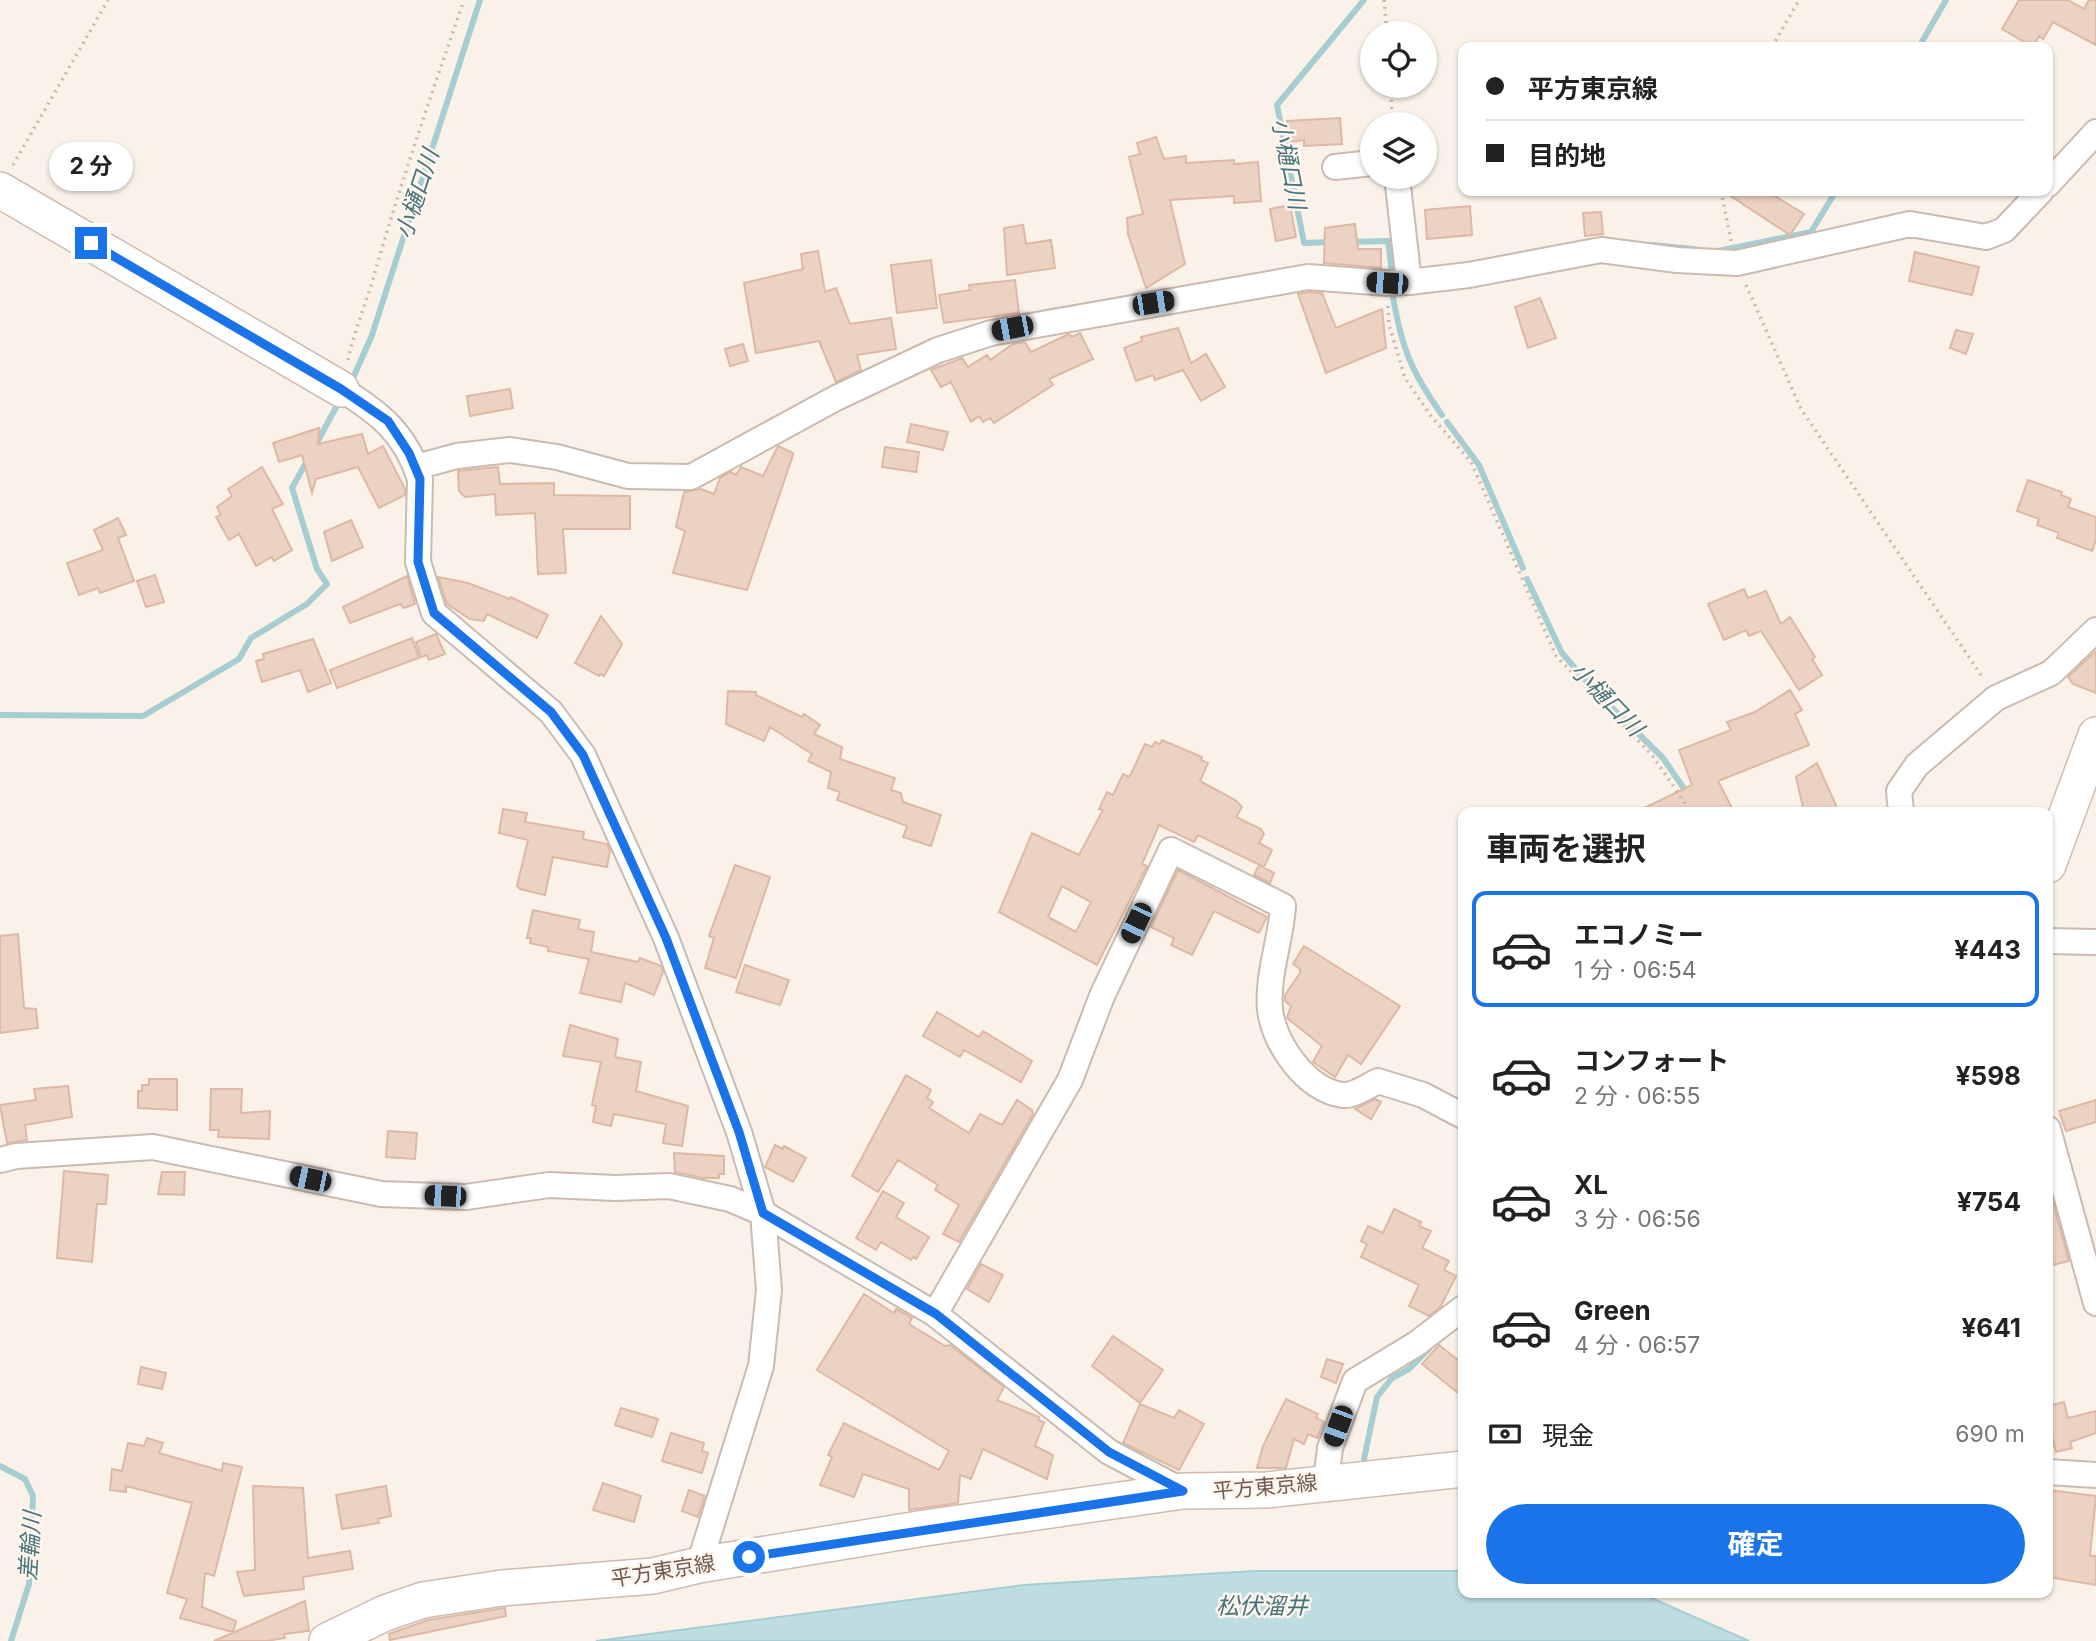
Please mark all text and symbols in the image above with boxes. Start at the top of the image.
map controls [1360,21,1437,189]
button: locate [1360,21,1437,98]
text: 平方東京線 [1528,73,1658,104]
button: layers [1360,112,1437,189]
water label: 小樋口川 [1266,116,1312,215]
text: 目的地 [1528,140,1606,171]
callout: 2 分 [49,142,133,190]
water label: 小樋口川 [389,143,445,242]
text: 2 分 [70,152,112,180]
route end [75,227,107,259]
car [1366,271,1409,295]
car [1131,289,1176,317]
car [990,314,1035,342]
water label: 小樋口川 [1565,656,1651,744]
text: 車両を選択 [1486,829,1646,868]
car [1118,900,1155,946]
icon: car [1490,918,1553,981]
text: エコノミー [1574,919,1704,950]
text: ¥443 [1954,934,2021,965]
text: 1 分 · 06:54 [1574,956,1697,984]
icon: car [1490,1044,1553,1107]
text: コンフォート [1574,1045,1729,1076]
text: ¥598 [1956,1060,2021,1091]
text: 2 分 · 06:55 [1574,1082,1700,1110]
car [288,1164,333,1194]
text: XL [1574,1169,1608,1200]
icon: car [1490,1170,1553,1233]
car [424,1185,467,1207]
text: ¥754 [1957,1186,2021,1217]
text: 3 分 · 06:56 [1574,1205,1701,1233]
text: Green [1574,1295,1651,1326]
icon: car [1490,1296,1553,1359]
text: ¥641 [1961,1312,2021,1343]
text: 4 分 · 06:57 [1574,1331,1700,1359]
car [1321,1403,1356,1449]
icon: cash [1486,1415,1524,1453]
text: 現金 [1542,1420,1594,1451]
text: 690 m [1955,1420,2025,1448]
street label: 平方東京線 [1212,1469,1318,1504]
button: 確定 [1486,1504,2025,1584]
water label: 差輪川 [14,1508,47,1581]
route start [733,1541,765,1573]
street label: 平方東京線 [609,1550,717,1591]
water label: 松伏溜井 [1216,1592,1310,1620]

